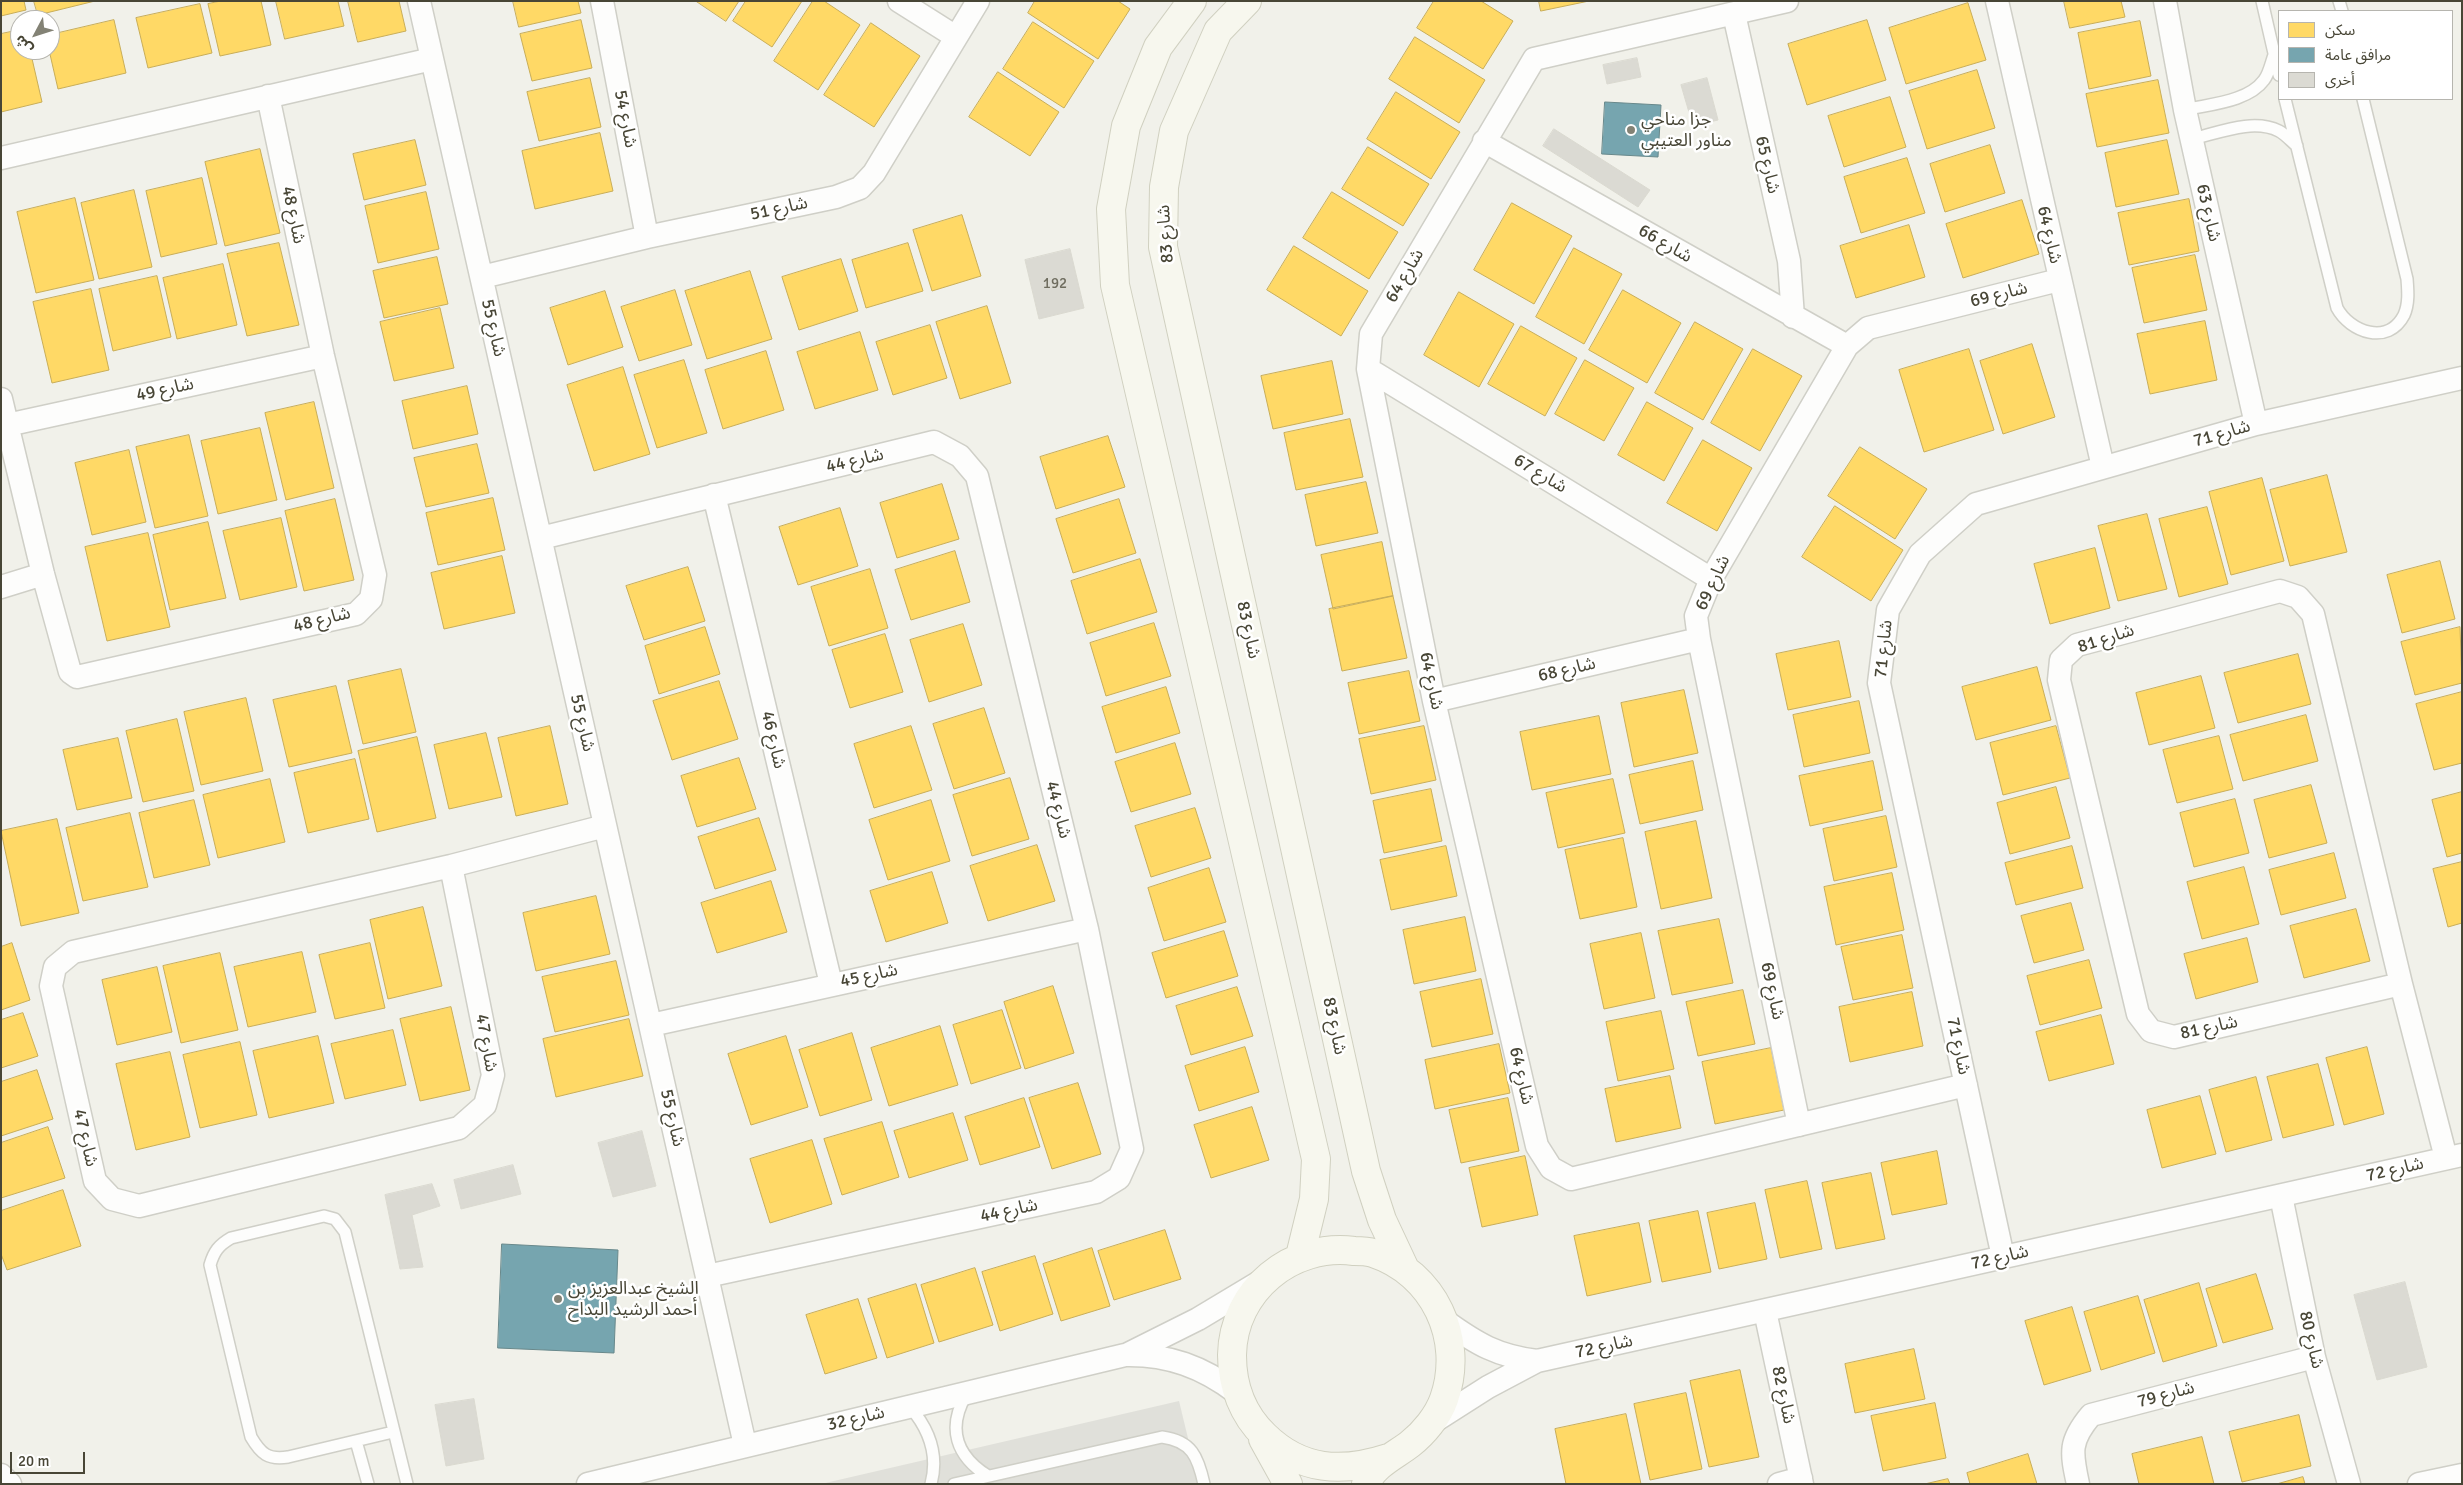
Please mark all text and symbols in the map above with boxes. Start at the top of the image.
north arrow [10,10,60,60]
legend [2278,10,2453,100]
text: سكن [2325,21,2355,39]
text: ش [11,32,37,57]
text: مرافق عامة [2325,46,2391,64]
text: أخرى [2325,71,2355,89]
street label: شارع 54 [609,88,641,150]
place label: جزا مناحي مناور العتيبي [1641,109,1732,152]
marker: جزا مناحي مناور العتيبي [1625,124,1637,136]
street label: شارع 65 [1750,134,1784,196]
street label: شارع 63 [2191,182,2225,244]
street label: شارع 48 [276,184,310,246]
street label: شارع 51 [748,192,810,226]
street label: شارع 83 [1153,204,1179,264]
street label: شارع 64 [2032,204,2066,266]
street label: شارع 66 [1634,220,1696,268]
street label: شارع 64 [1381,245,1429,307]
house number: 192 [1043,275,1067,293]
street label: شارع 69 [1968,277,2030,313]
street label: شارع 55 [476,297,510,359]
street label: شارع 49 [134,373,196,407]
street label: شارع 71 [2191,416,2253,452]
street label: شارع 44 [824,444,886,478]
street label: شارع 67 [1509,450,1571,498]
street label: شارع 69 [1691,552,1735,614]
street label: شارع 83 [1231,599,1265,661]
street label: شارع 48 [291,602,353,638]
street label: شارع 71 [1870,619,1898,679]
street label: شارع 81 [2075,620,2137,658]
street label: شارع 64 [1414,650,1448,712]
street label: شارع 68 [1536,653,1598,687]
street label: شارع 55 [565,692,599,754]
street label: شارع 46 [756,709,790,771]
street label: شارع 44 [1040,779,1076,841]
street label: شارع 45 [838,959,900,993]
street label: شارع 69 [1755,960,1789,1022]
street label: شارع 83 [1317,995,1351,1057]
street label: شارع 81 [2178,1011,2240,1045]
street label: شارع 47 [470,1012,502,1074]
street label: شارع 71 [1941,1015,1975,1077]
street label: شارع 64 [1504,1045,1538,1107]
street label: شارع 55 [655,1087,689,1149]
street label: شارع 47 [68,1107,102,1169]
street label: شارع 72 [2364,1153,2426,1187]
street label: شارع 44 [978,1194,1040,1228]
street label: شارع 72 [1969,1241,2031,1275]
place label: الشيخ عبدالعزيز بن أحمد الرشيد البداح [568,1278,699,1320]
marker: الشيخ عبدالعزيز بن أحمد الرشيد البداح [552,1293,564,1305]
street label: شارع 80 [2294,1309,2328,1371]
street label: شارع 72 [1573,1330,1635,1364]
street label: شارع 82 [1766,1364,1800,1426]
street label: شارع 79 [2135,1377,2197,1413]
street label: شارع 32 [825,1402,887,1436]
scale bar [12,1442,88,1474]
text: 20 m [18,1452,49,1470]

